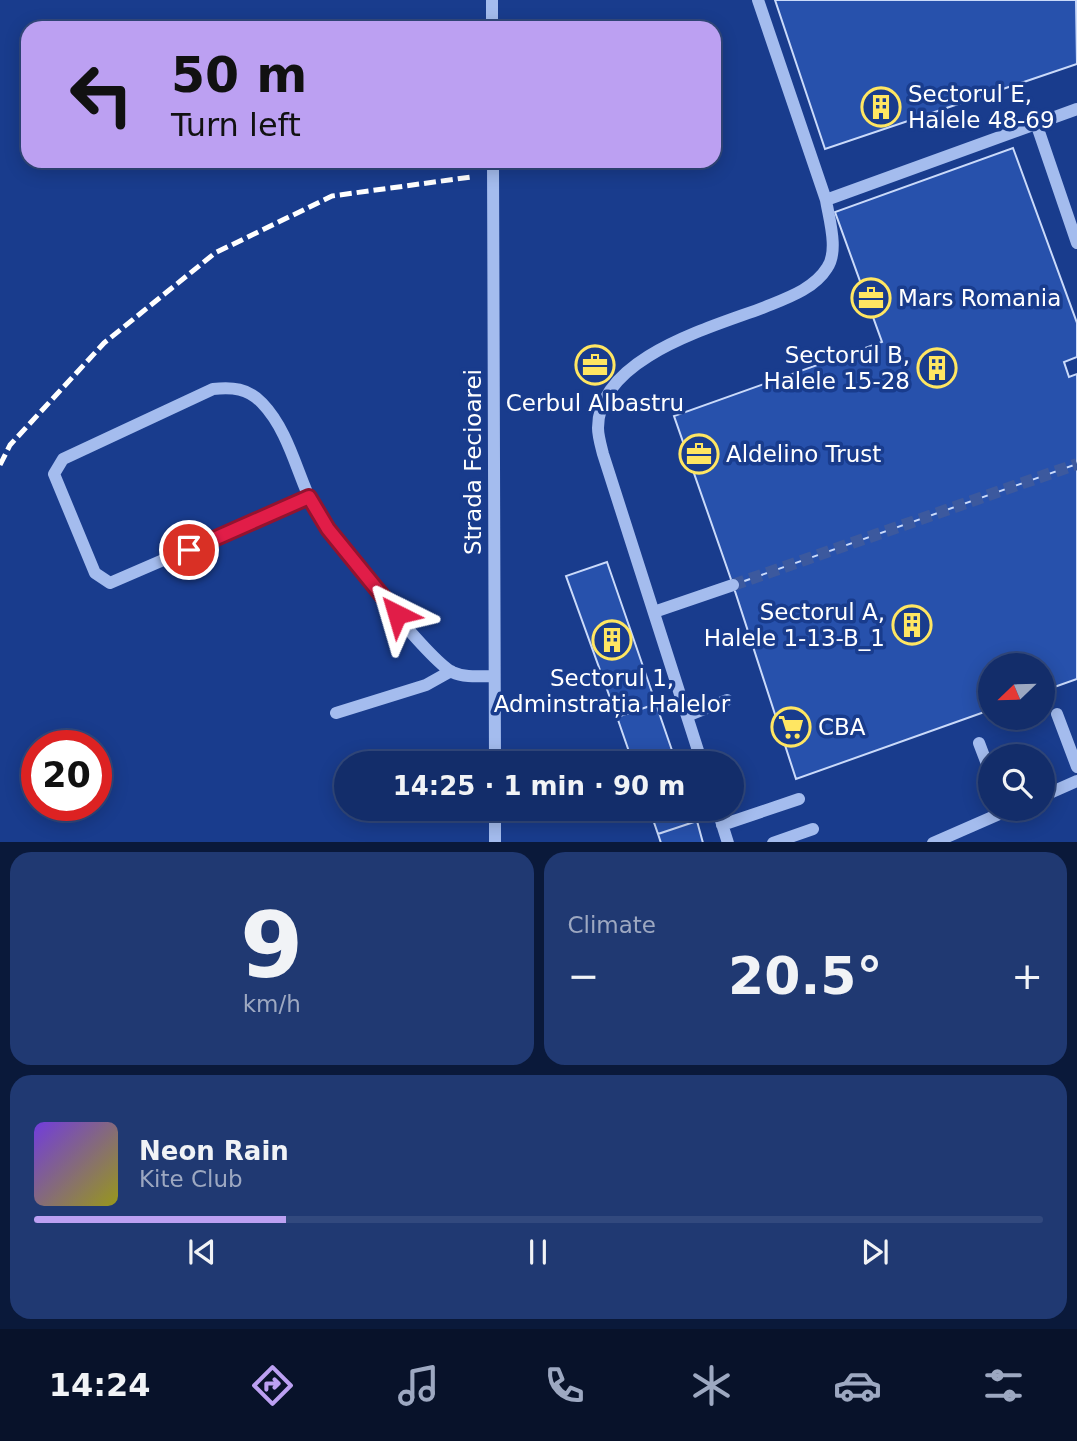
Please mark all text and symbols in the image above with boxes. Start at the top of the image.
text: 50 m [171,47,307,104]
icon: left [56,49,147,140]
place label: Sectorul E, Halele 48-69 [908,81,1055,133]
building icon: Sectorul E, Halele 48-69 [860,86,902,128]
text: Turn left [171,106,301,144]
office icon: Mars Romania [850,277,892,319]
place label: Mars Romania [898,285,1061,311]
place label: Sectorul B, Halele 15-28 [763,342,910,394]
office icon: Cerbul Albastru [574,344,616,386]
building icon: Sectorul B, Halele 15-28 [916,347,958,389]
street label: Strada Fecioarei [460,369,486,555]
place label: Cerbul Albastru [506,390,684,416]
office icon: Aldelino Trust [678,433,720,475]
place label: Aldelino Trust [726,441,881,467]
pin [159,520,219,580]
icon: arrive [170,531,208,569]
position arrow [360,577,434,651]
place label: Sectorul A, Halele 1-13-B_1 [704,599,885,651]
building icon: Sectorul A, Halele 1-13-B_1 [891,604,933,646]
building icon: Sectorul 1, Adminstrația Halelor [591,619,633,661]
north arrow [978,653,1055,730]
map controls [978,653,1055,821]
place label: Sectorul 1, Adminstrația Halelor [494,665,731,718]
supermarket icon: CBA [770,706,812,748]
place label: CBA [818,714,866,740]
speed limit sign: 20 [21,730,112,821]
button: search [978,744,1055,821]
text: 14:25 · 1 min · 90 m [393,771,685,801]
text: 9 [240,893,303,998]
text: Climate [568,912,656,938]
text: 20.5° [728,946,882,1006]
text: − [568,954,599,998]
text: + [1011,954,1043,998]
text: km/h [243,991,301,1017]
text: Neon Rain [139,1136,289,1166]
text: Kite Club [139,1166,243,1192]
icon: previous [183,1233,221,1271]
icon: pause [519,1233,557,1271]
icon: next [856,1233,894,1271]
icon: directions [248,1361,297,1410]
icon: music [394,1361,443,1410]
icon: phone [540,1361,589,1410]
icon: climate [687,1361,736,1410]
icon: car [833,1361,882,1410]
icon: filters [979,1361,1028,1410]
text: 14:24 [49,1366,151,1404]

